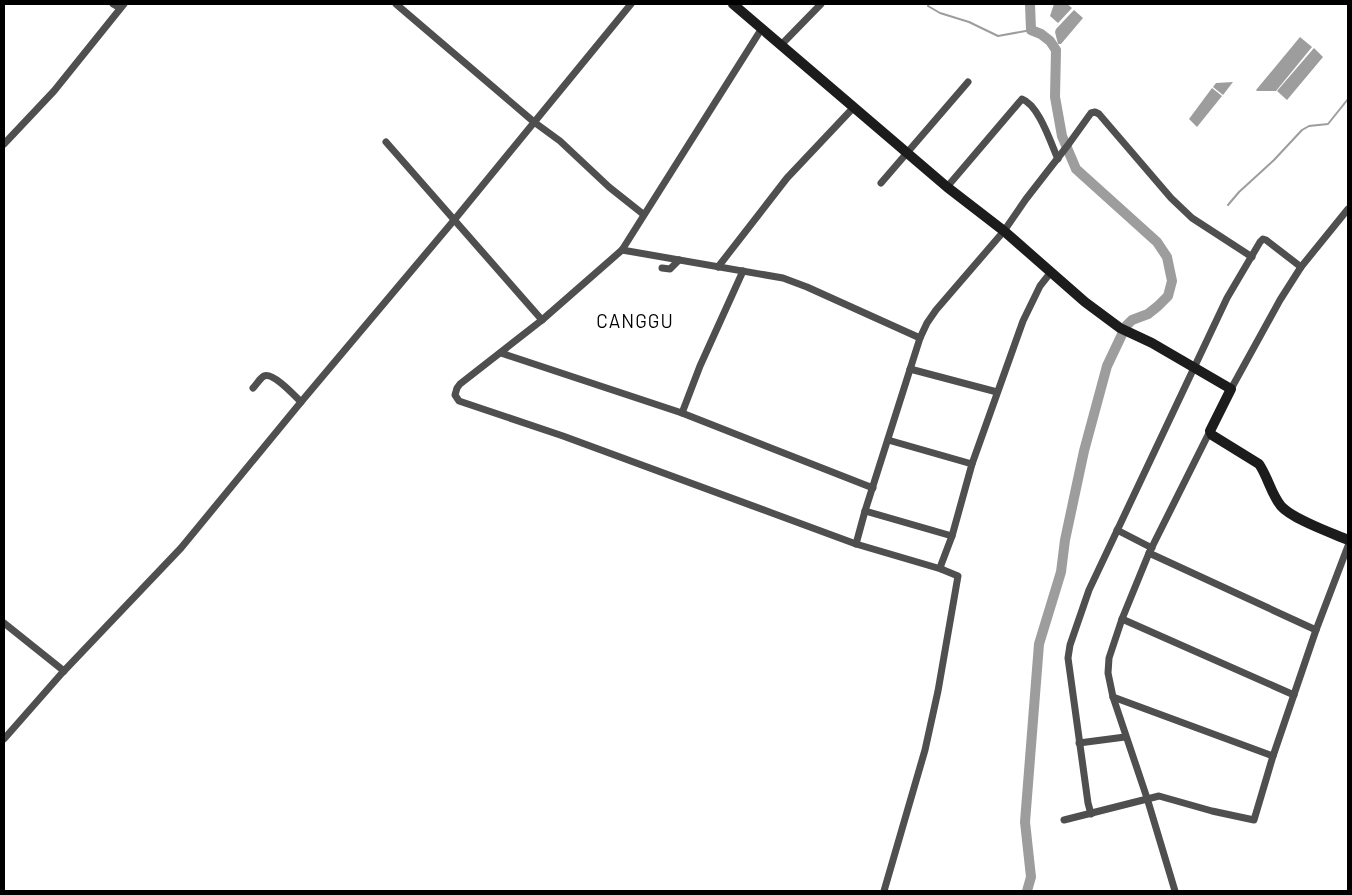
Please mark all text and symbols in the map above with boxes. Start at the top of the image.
district label: CANGGU [596,309,674,332]

